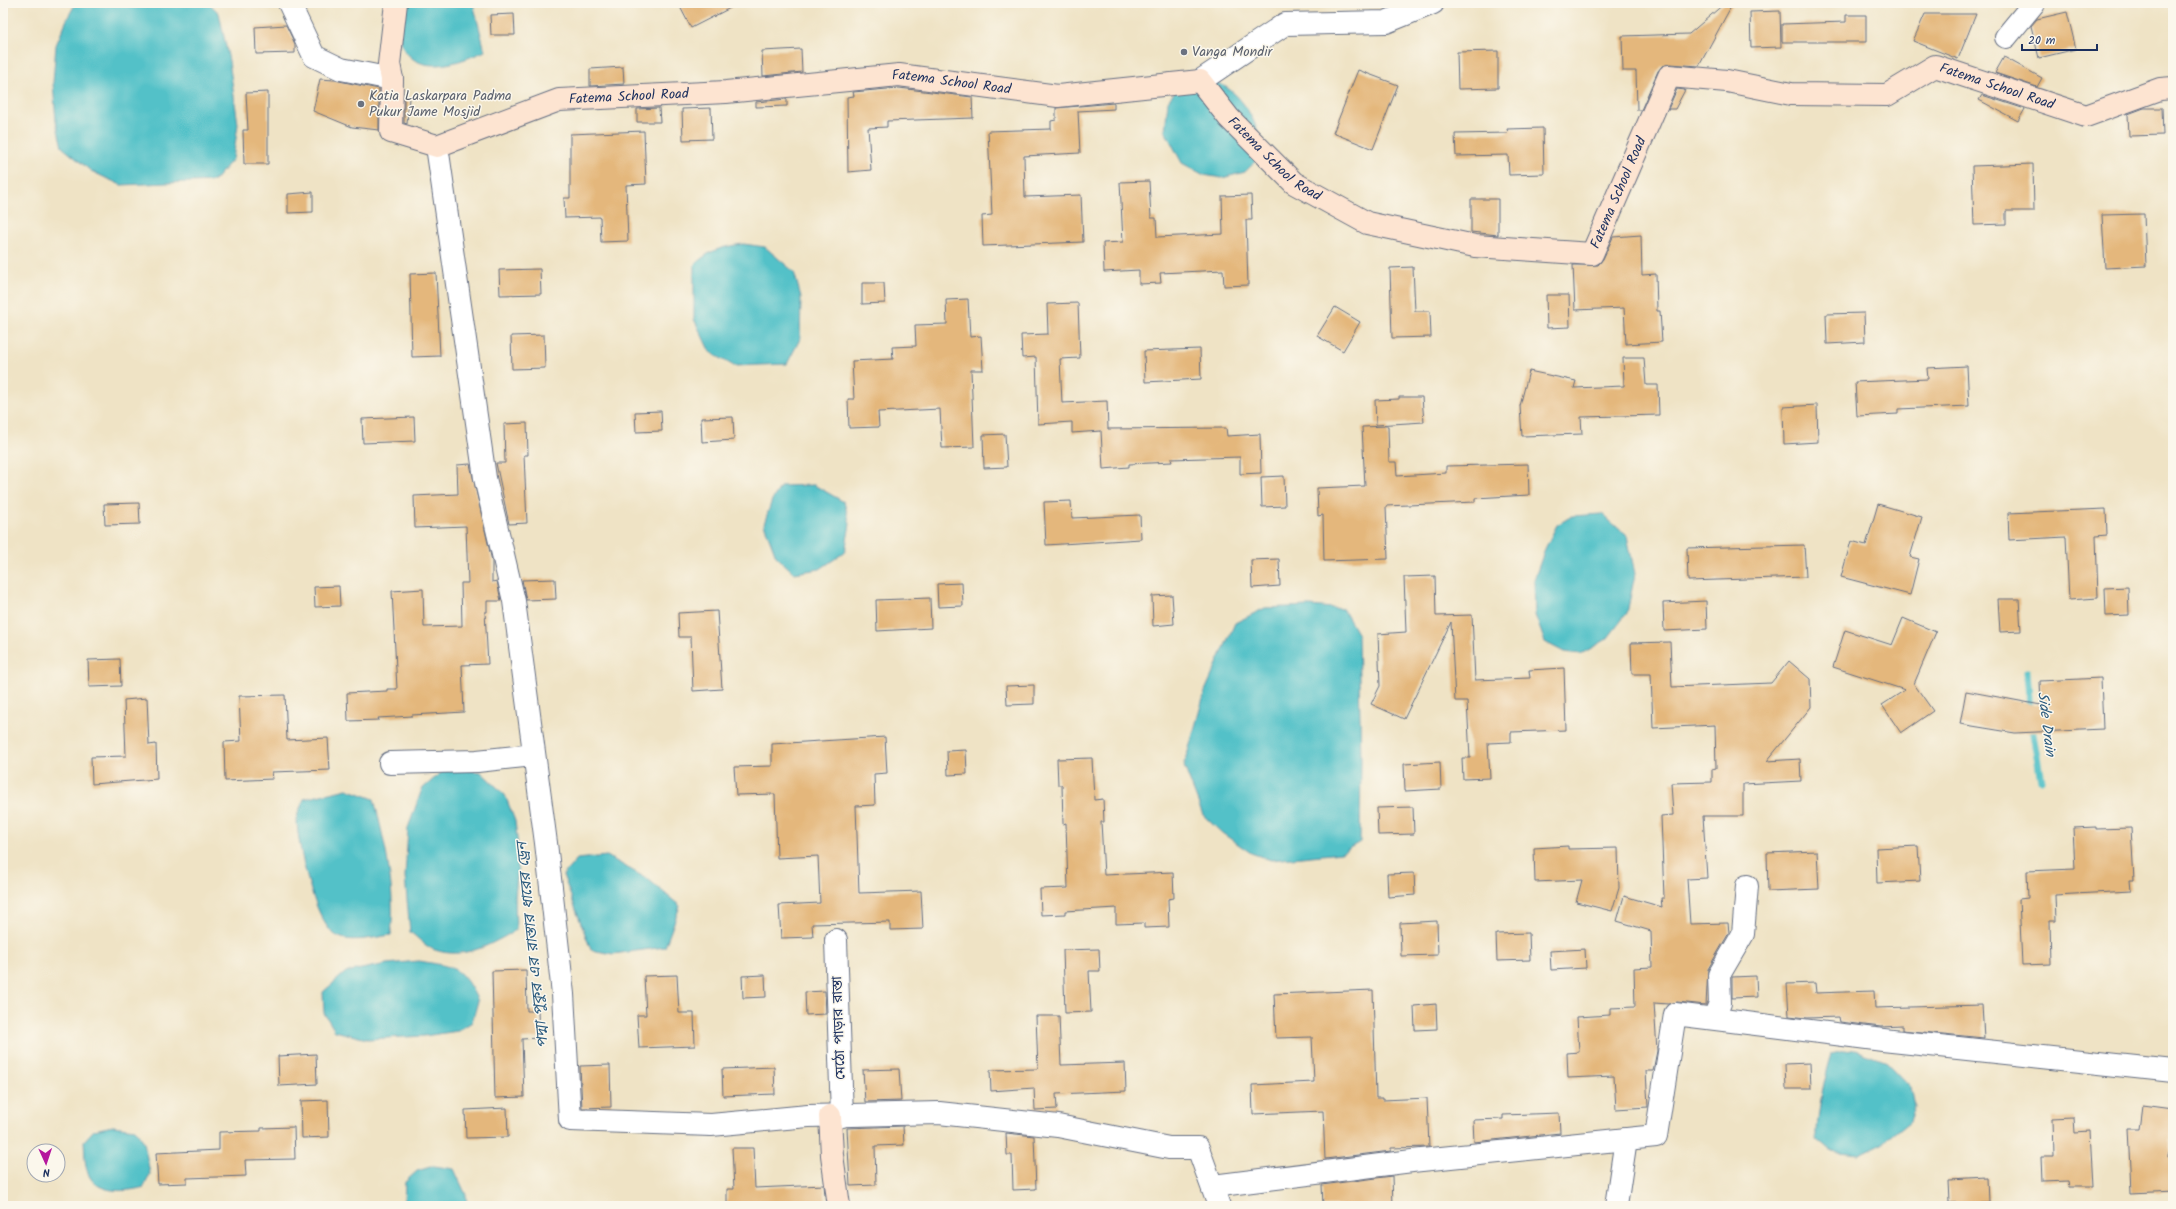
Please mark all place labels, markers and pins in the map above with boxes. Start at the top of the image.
place label: Vanga Mondir [1192,41,1273,63]
marker: Vanga Mondir [1179,47,1189,57]
place label: Katia Laskarpara Padma Pukur Jame Mosjid [369,85,512,123]
marker: Katia Laskarpara Padma Pukur Jame Mosjid [356,99,366,109]

